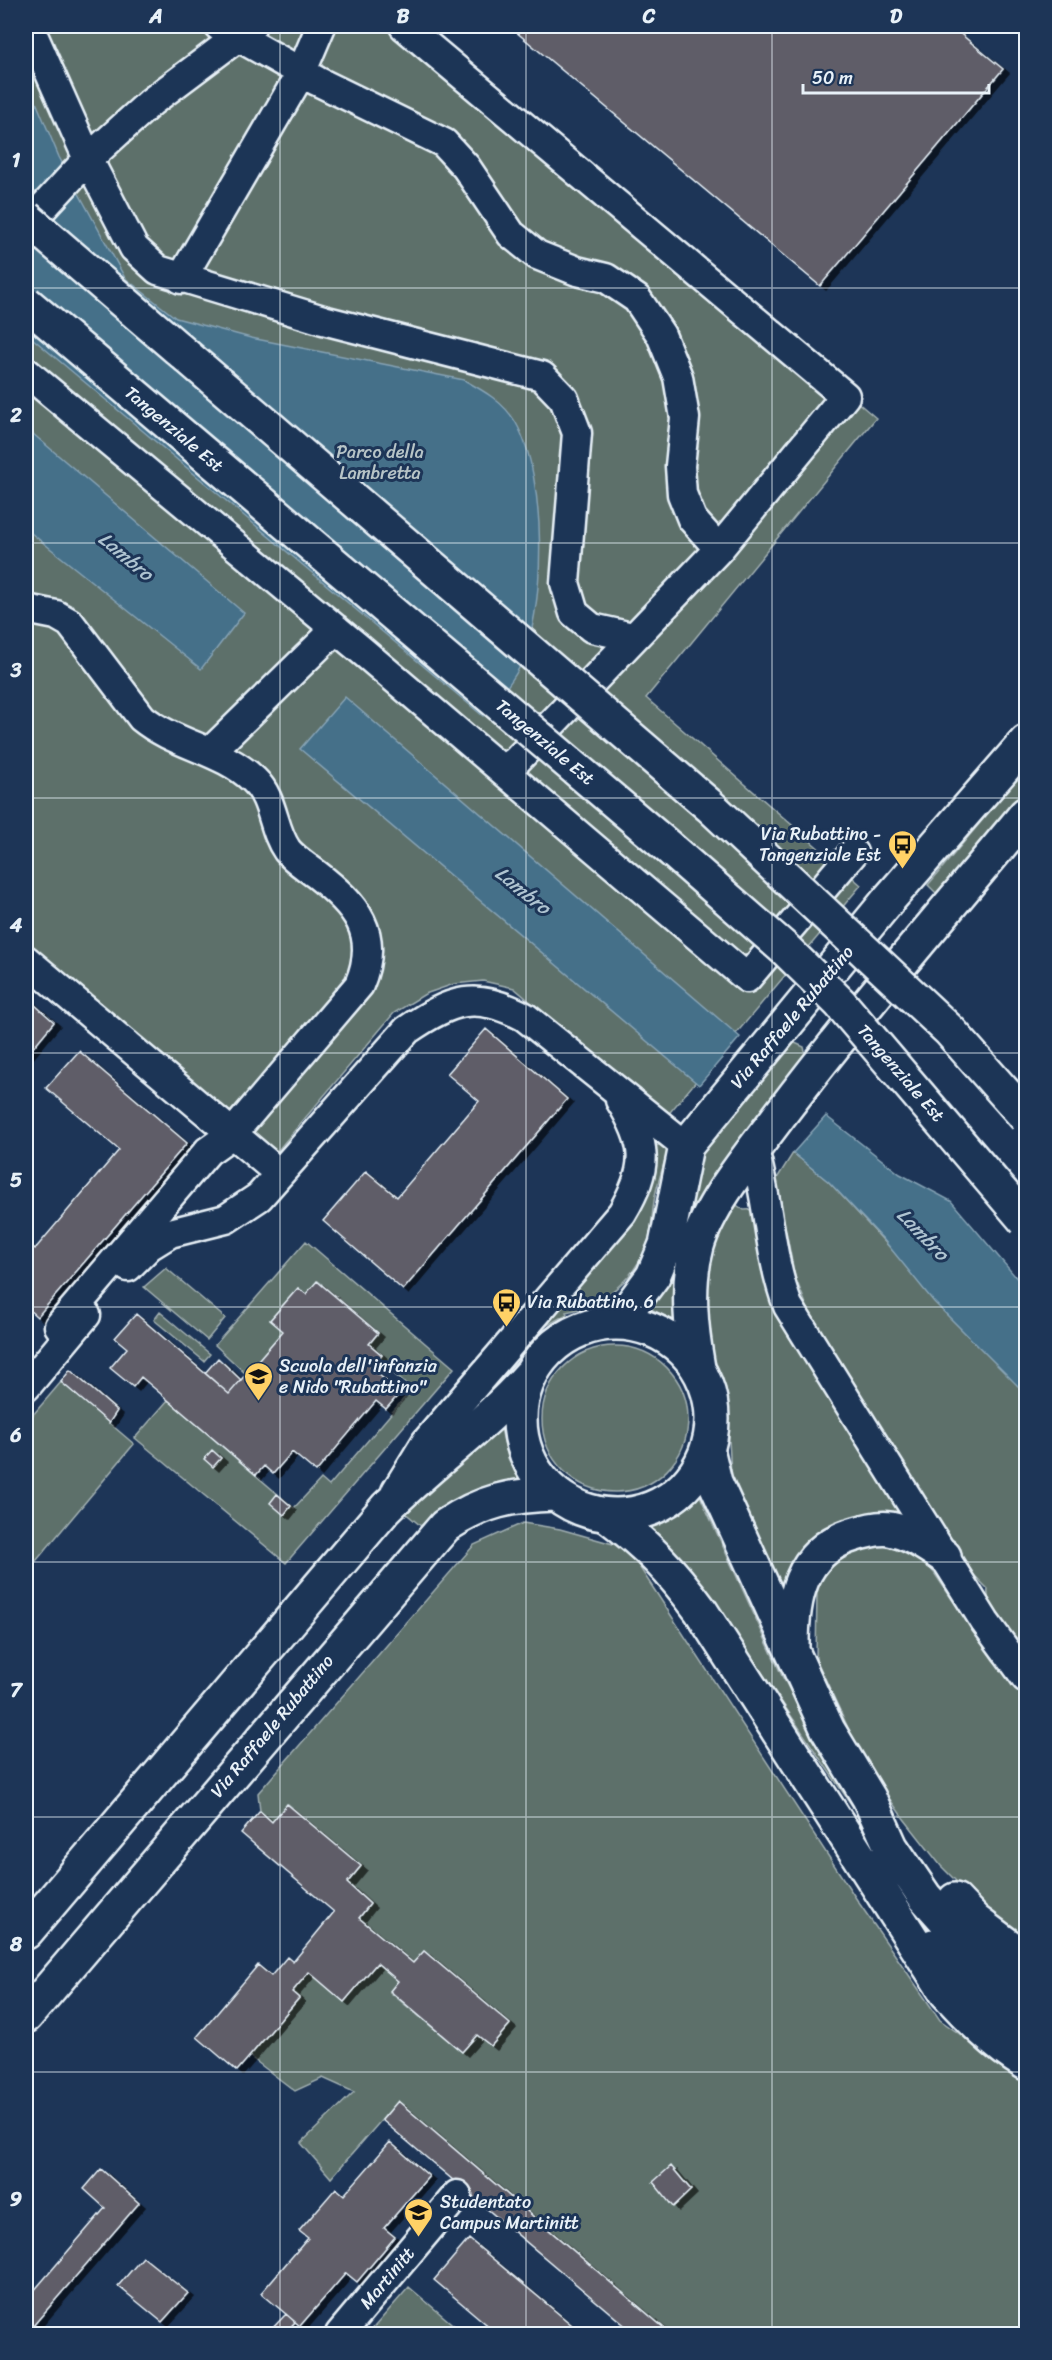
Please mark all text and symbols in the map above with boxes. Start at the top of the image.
text: A [148,0,163,34]
text: B [397,0,410,34]
text: C [642,0,656,34]
text: D [890,0,903,34]
scale bar [803,57,989,95]
text: 50 m [812,62,853,94]
text: 1 [12,143,21,178]
street label: Tangenziale Est [117,378,231,481]
text: 2 [9,398,22,433]
park label: Parco della Lambretta [336,436,424,489]
water label: Lambro [90,523,163,591]
text: 3 [10,653,22,688]
street label: Tangenziale Est [488,691,602,794]
place label: Via Rubattino - Tangenziale Est [759,818,881,871]
bus stop icon: Via Rubattino - Tangenziale Est [886,828,918,870]
water label: Lambro [487,857,560,925]
text: 4 [9,908,23,943]
street label: Via Raffaele Rubattino [722,938,862,1096]
street label: Tangenziale Est [849,1016,953,1130]
text: 5 [10,1163,22,1198]
water label: Lambro [888,1199,959,1271]
bus stop icon: Via Rubattino, 6 [490,1286,522,1328]
place label: Via Rubattino, 6 [527,1286,654,1318]
place label: Scuola dell'infanzia e Nido "Rubattino" [279,1350,438,1403]
school or university icon: Scuola dell'infanzia e Nido "Rubattino" [242,1360,274,1402]
text: 6 [9,1418,22,1453]
street label: Via Raffaele Rubattino [202,1647,342,1805]
text: 7 [10,1673,23,1708]
text: 8 [9,1927,23,1962]
text: 9 [10,2182,22,2217]
place label: Studentato Campus Martinitt [440,2186,579,2239]
school or university icon: Studentato Campus Martinitt [403,2196,435,2238]
street label: Martinitt [351,2239,423,2316]

